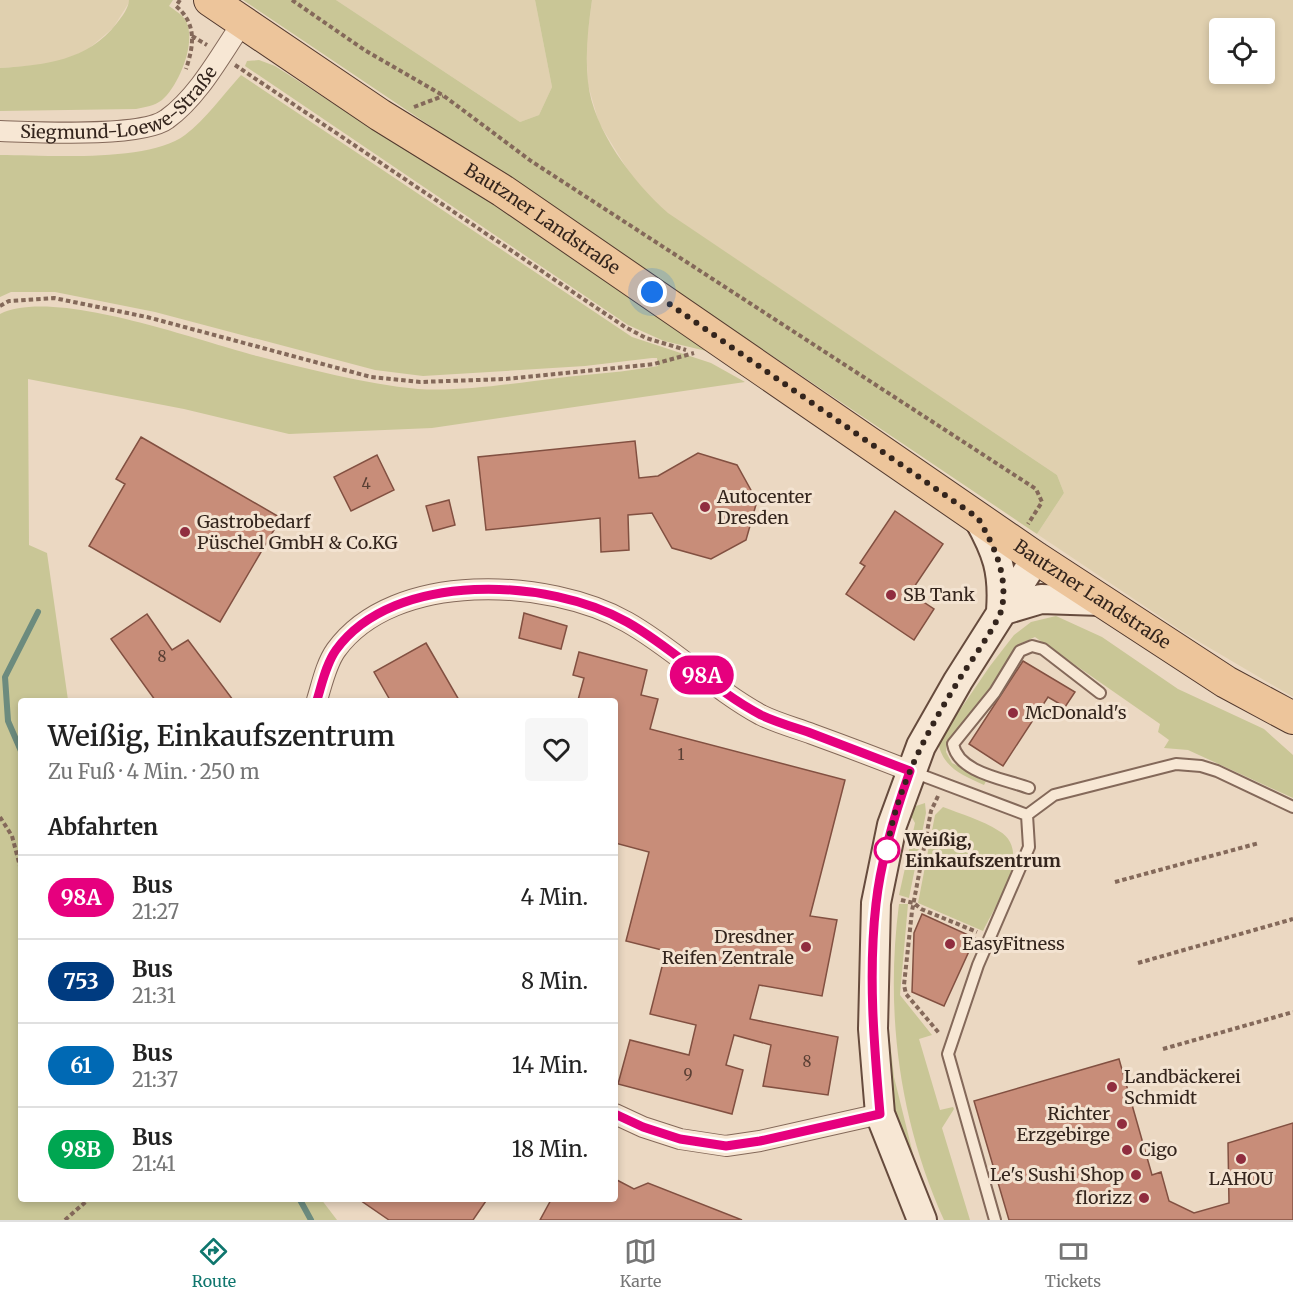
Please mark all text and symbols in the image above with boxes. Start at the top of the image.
map controls [1209,18,1275,84]
button: locate [1209,18,1275,84]
street label: Siegmund-Loewe-Straße [20,61,222,144]
street label: Bautzner Landstraße [460,158,625,279]
your location [637,277,667,307]
house number: 4 [361,474,371,493]
place label: Autocenter Dresden [716,485,812,529]
marker: Autocenter Dresden [698,500,712,514]
place label: Gastrobedarf Püschel GmbH & Co.KG [197,510,397,554]
marker: Gastrobedarf Püschel GmbH & Co.KG [178,525,192,539]
street label: Bautzner Landstraße [1010,534,1175,654]
place label: SB Tank [903,583,976,606]
marker: SB Tank [884,588,898,602]
house number: 8 [158,647,167,666]
line badge: 98A [668,656,736,694]
text: 98A [682,662,722,689]
place label: McDonald's [1025,701,1127,724]
marker: McDonald's [1006,706,1020,720]
text: Weißig, Einkaufszentrum [48,718,395,754]
button: heart [525,718,588,781]
house number: 1 [678,745,685,764]
text: Zu Fuß · 4 Min. · 250 m [48,759,260,784]
text: Abfahrten [48,813,158,841]
place label: Weißig, Einkaufszentrum [904,828,1061,872]
marker: Weißig, Einkaufszentrum [874,837,900,863]
text: Bus [132,871,173,899]
text: 4 Min. [520,883,588,911]
text: 98A [61,884,101,911]
text: 21:27 [132,899,179,924]
place label: Dresdner Reifen Zentrale [662,925,794,969]
place label: EasyFitness [962,932,1065,955]
marker: EasyFitness [943,937,957,951]
marker: Dresdner Reifen Zentrale [799,940,813,954]
text: Bus [132,955,173,983]
text: 8 Min. [521,967,588,995]
text: 753 [63,968,99,995]
text: 21:31 [132,983,176,1008]
text: Bus [132,1039,173,1067]
text: 14 Min. [512,1051,588,1079]
text: 61 [70,1052,92,1079]
house number: 8 [803,1052,812,1071]
house number: 9 [683,1065,693,1084]
place label: Landbäckerei Schmidt [1124,1065,1241,1109]
text: 21:37 [132,1067,178,1092]
marker: Landbäckerei Schmidt [1105,1080,1119,1094]
place label: Richter Erzgebirge [1016,1102,1110,1146]
marker: Richter Erzgebirge [1115,1117,1129,1131]
text: Bus [132,1123,173,1151]
text: 18 Min. [512,1135,588,1163]
text: 98B [61,1136,101,1163]
place label: Cigo [1139,1138,1177,1161]
marker: Cigo [1120,1143,1134,1157]
text: 21:41 [132,1151,176,1176]
marker: LAHOU [1234,1152,1248,1166]
place label: Le's Sushi Shop [990,1163,1124,1186]
place label: LAHOU [1209,1167,1274,1190]
marker: Le's Sushi Shop [1129,1168,1143,1182]
place label: florizz [1075,1186,1132,1209]
marker: florizz [1137,1191,1151,1205]
tab: Route [192,1235,236,1291]
tab: Karte [620,1235,661,1291]
tab: Tickets [1045,1235,1101,1291]

